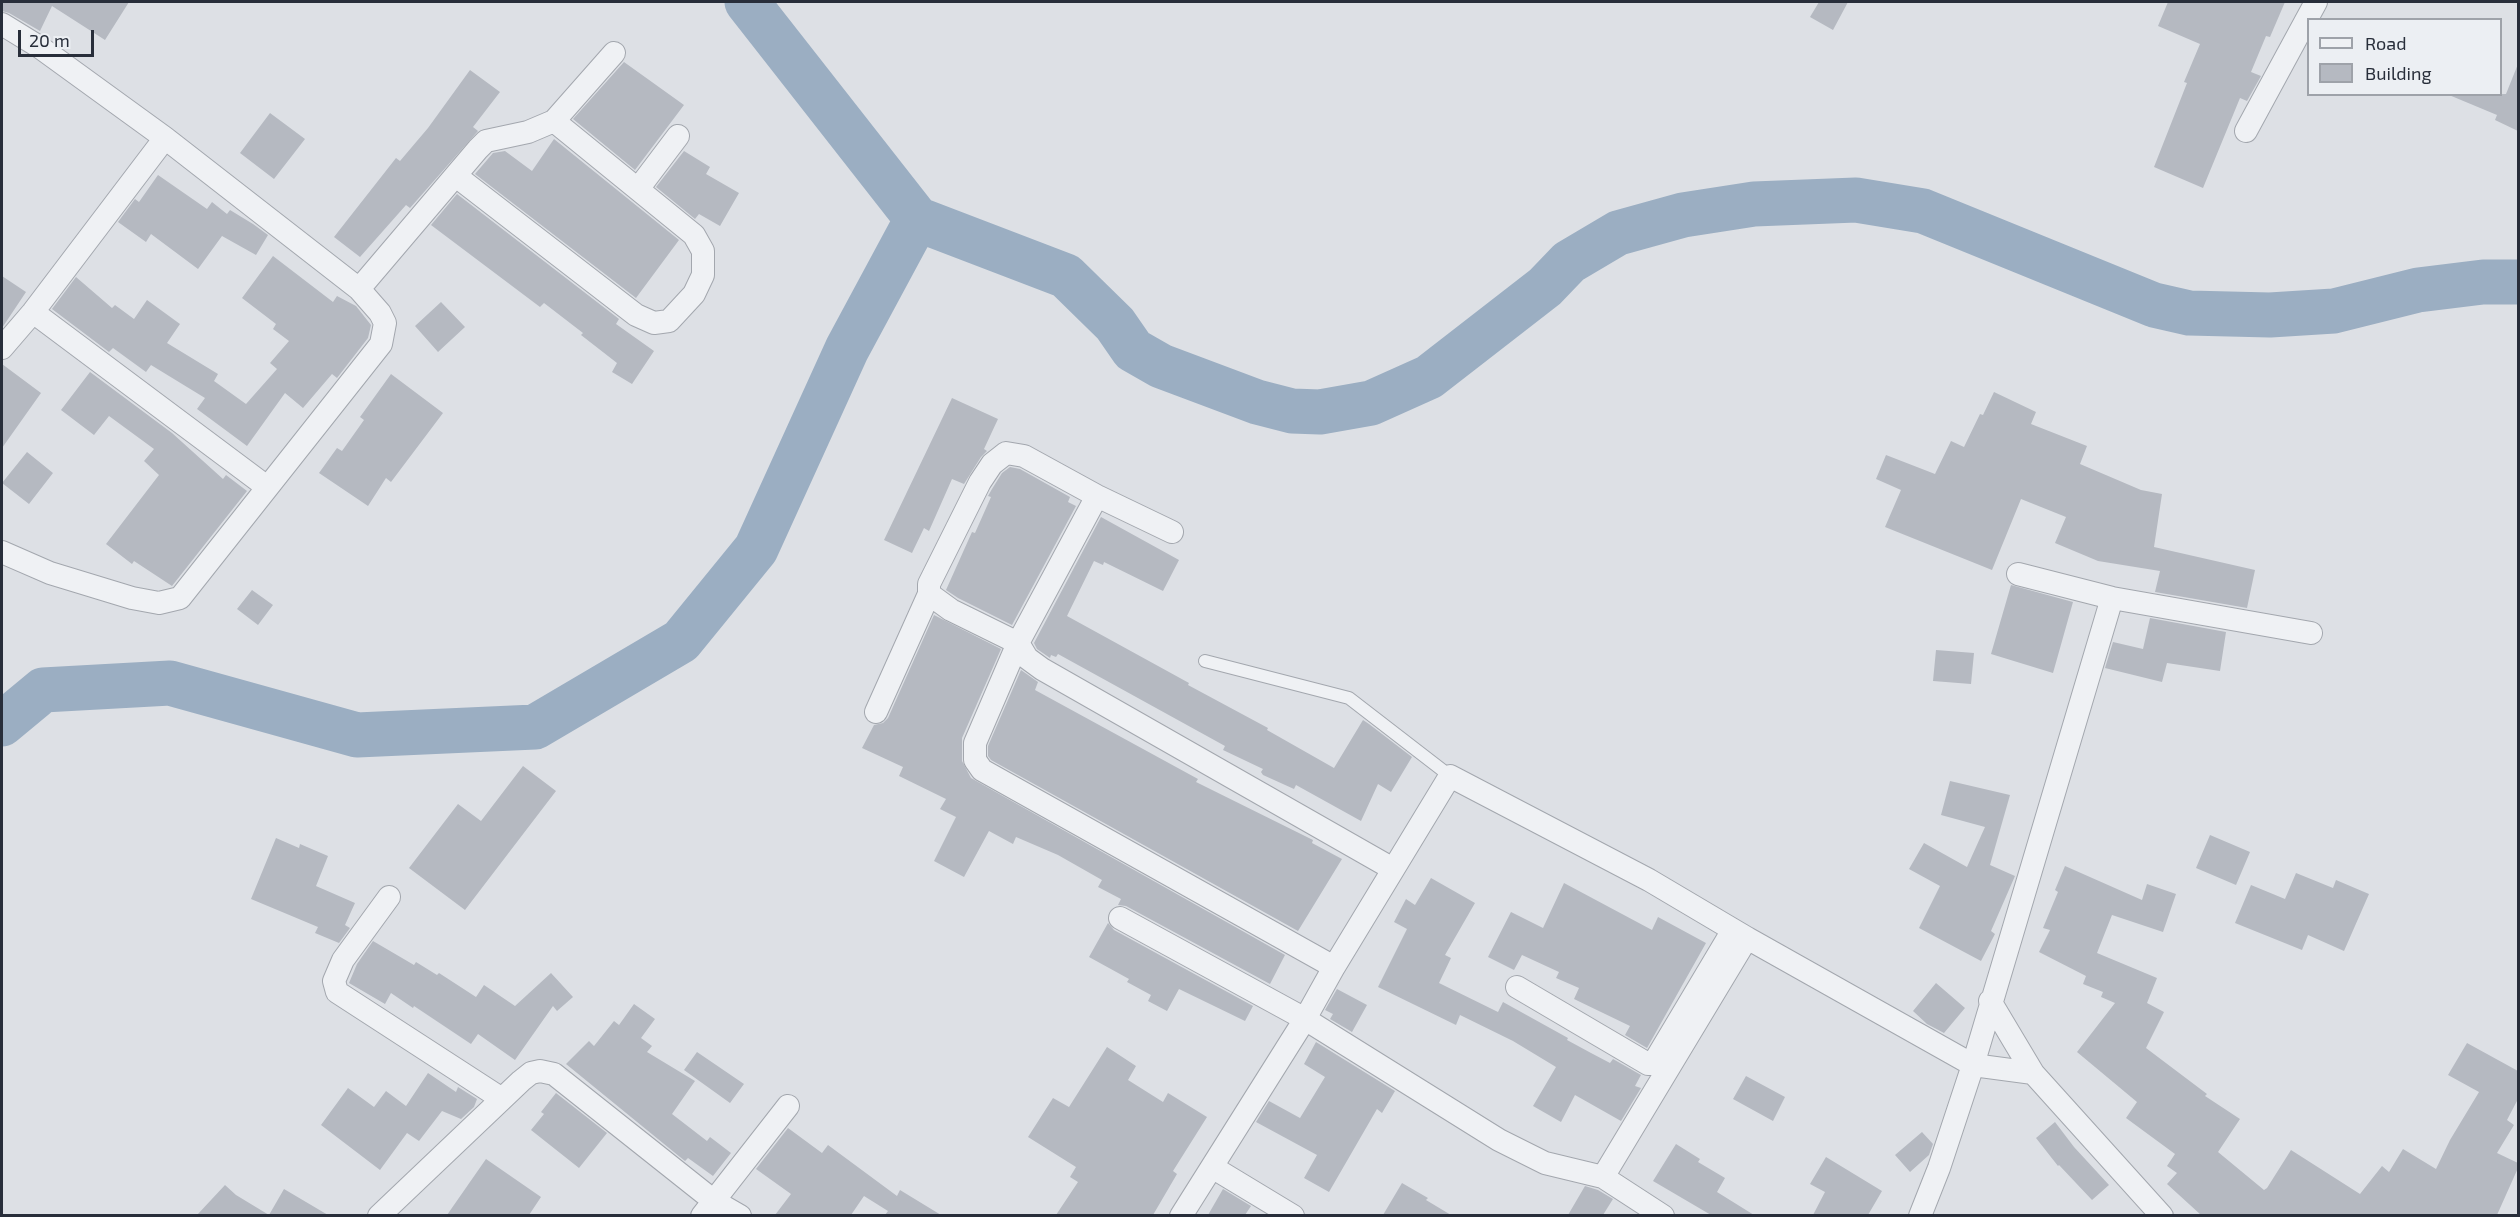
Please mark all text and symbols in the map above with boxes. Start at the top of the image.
scale bar [21,18,98,56]
legend [2307,18,2502,96]
text: 20 m [29,29,70,51]
text: Road [2365,32,2406,54]
text: Building [2365,62,2432,84]

